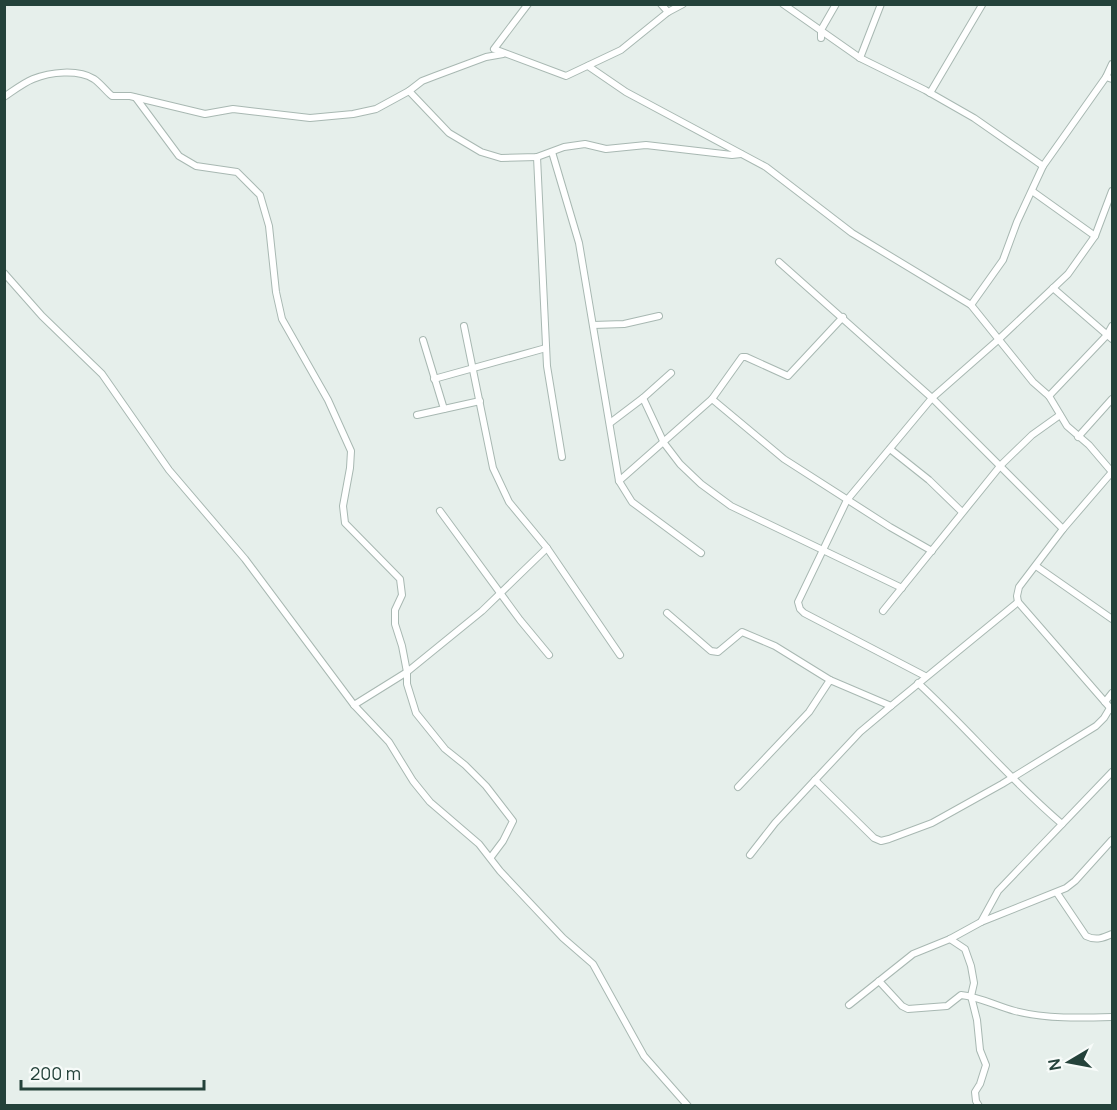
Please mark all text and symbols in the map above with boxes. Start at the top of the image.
north arrow [1039,1032,1099,1092]
scale bar [21,1053,204,1091]
text: N [1042,1057,1066,1072]
text: 200 m [30,1061,81,1085]

